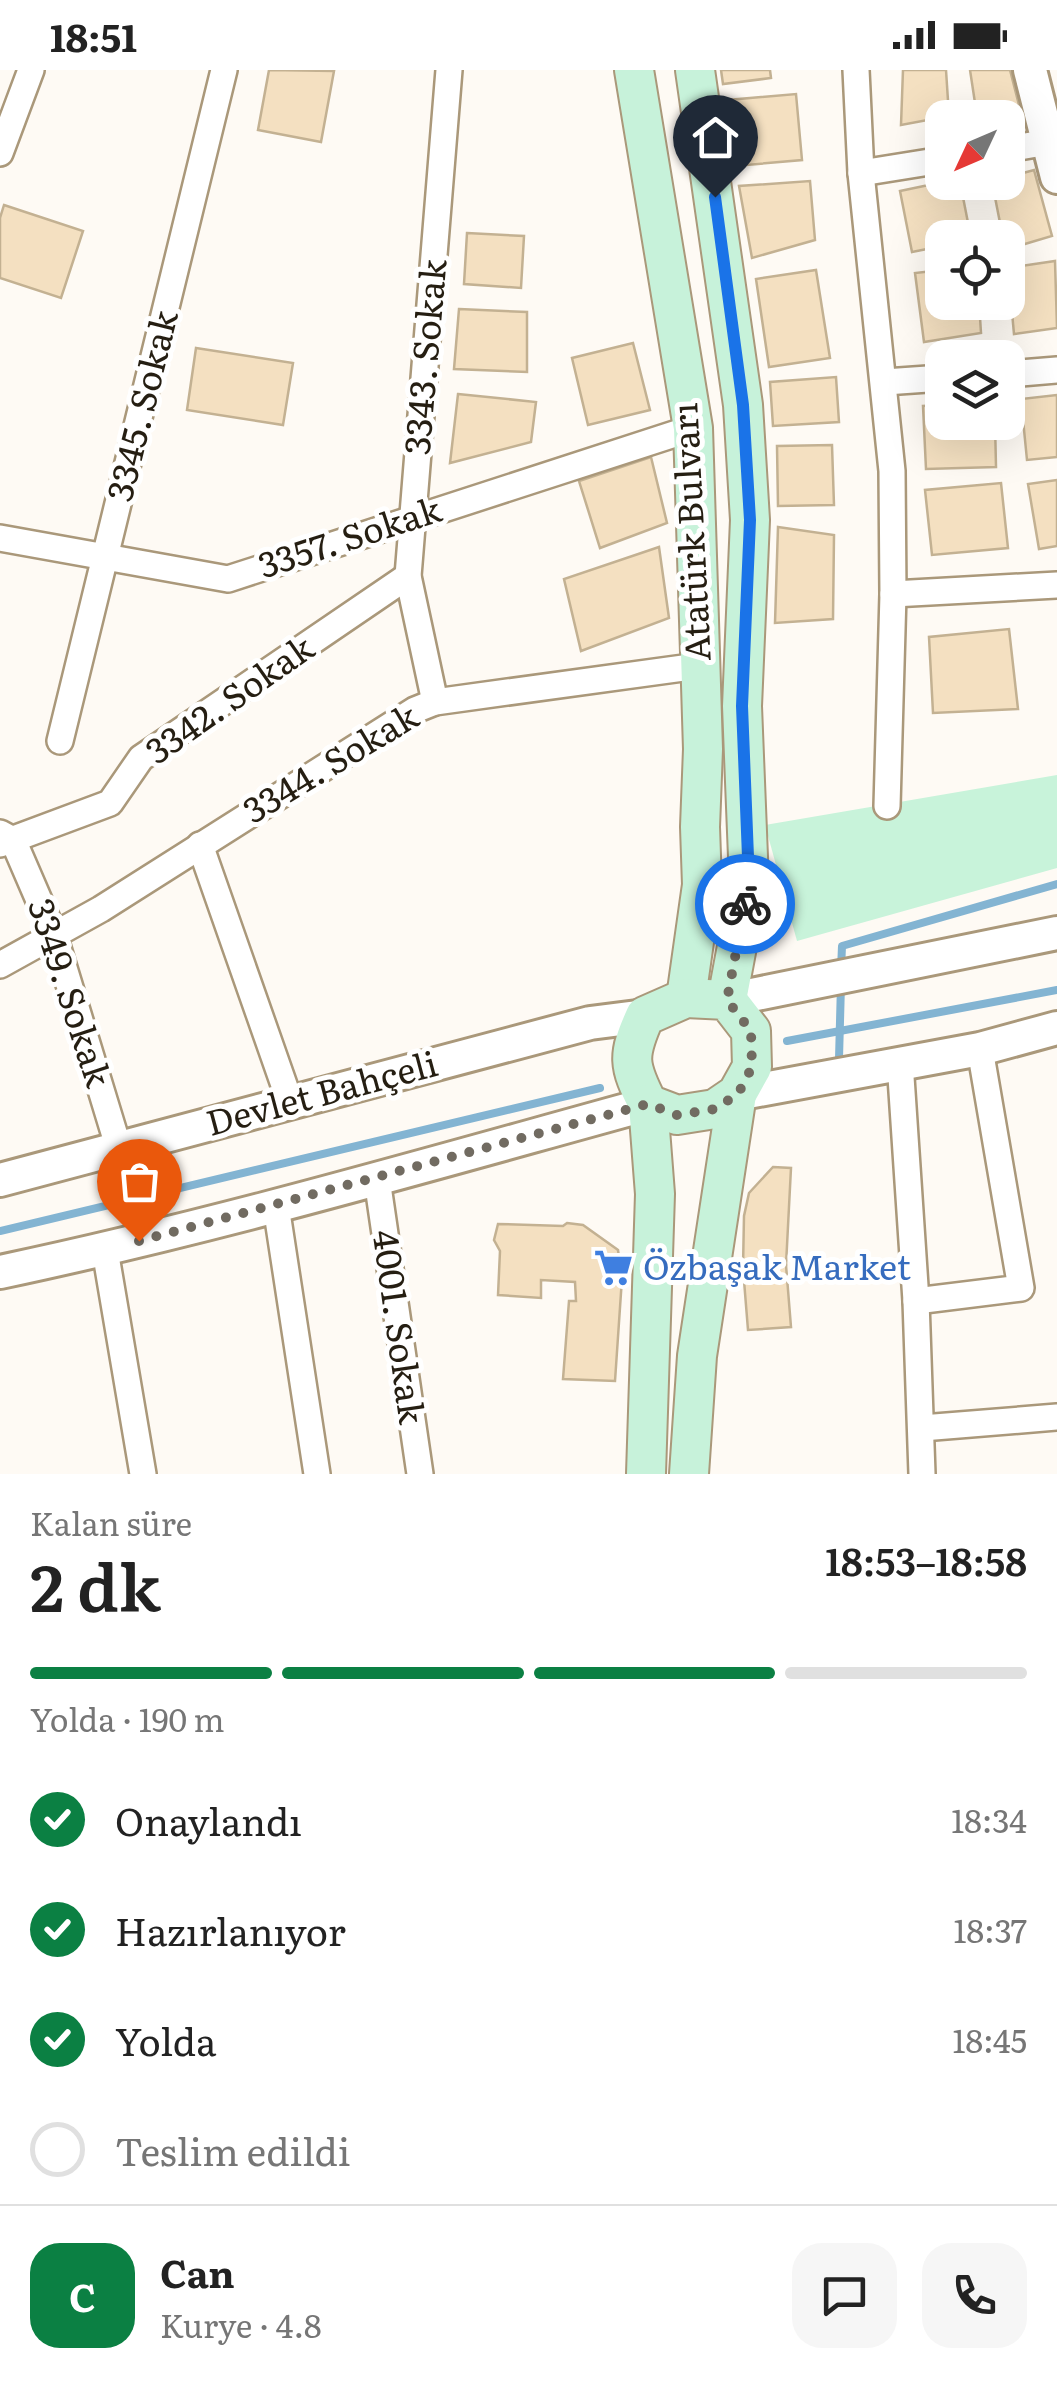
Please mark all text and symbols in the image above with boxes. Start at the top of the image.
text: 18:51 [50,7,137,64]
pin [673,95,758,198]
north arrow [925,100,1025,200]
map controls [925,100,1025,440]
icon: home [688,110,743,165]
button: locate [925,220,1025,320]
street label: 3343. Sokak [389,256,458,457]
street label: 3345. Sokak [91,304,189,506]
button: layers [925,340,1025,440]
street label: Atatürk Bulvarı [656,402,722,663]
street label: 3357. Sokak [251,481,448,589]
street label: 3342. Sokak [134,620,324,775]
street label: 3344. Sokak [232,688,428,834]
courier [695,854,795,954]
icon: bike [718,877,773,932]
street label: 3349. Sokak [17,891,127,1094]
street label: Devlet Bahçeli [200,1035,443,1147]
pin [97,1139,182,1242]
icon: bag [112,1154,167,1209]
street label: 4001. Sokak [362,1226,440,1427]
place label: Özbaşak Market [643,1239,911,1291]
supermarket icon: Özbaşak Market [592,1247,634,1289]
text: Kalan süre [30,1498,192,1546]
text: 18:53–18:58 [825,1531,1027,1588]
text: 2 dk [30,1535,161,1632]
text: Yolda · 190 m [30,1694,225,1742]
text: Onaylandı [115,1791,302,1848]
icon: check [30,1792,85,1847]
text: 18:34 [951,1795,1027,1843]
text: Hazırlanıyor [115,1901,346,1958]
icon: check [30,1902,85,1957]
text: 18:37 [953,1905,1027,1953]
text: Yolda [115,2011,216,2068]
icon: check [30,2012,85,2067]
text: 18:45 [952,2015,1027,2063]
text: Teslim edildi [115,2121,350,2178]
text: Can [160,2243,235,2300]
button: chat [792,2243,897,2348]
button: phone [922,2243,1027,2348]
text: C [69,2267,96,2324]
text: Kurye · 4.8 [160,2300,322,2348]

